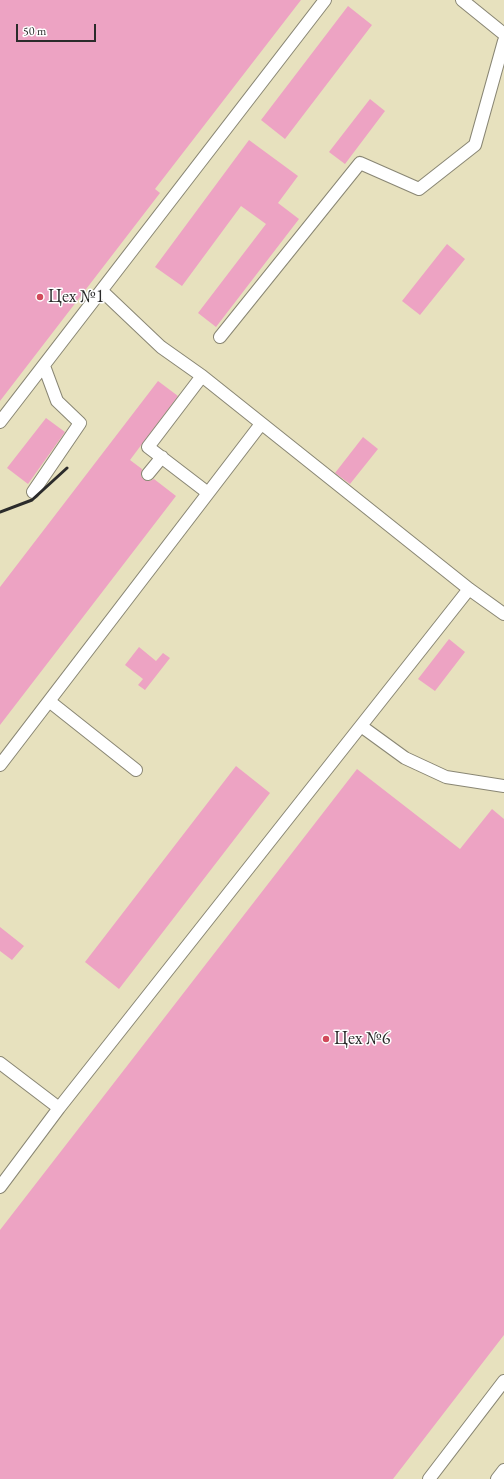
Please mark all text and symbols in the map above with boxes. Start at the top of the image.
scale bar [18,16,98,42]
text: 50 m [23,23,46,39]
place label: Цех №1 [48,286,104,308]
marker: Цех №1 [35,292,45,302]
place label: Цех №6 [334,1028,390,1050]
marker: Цех №6 [321,1034,331,1044]

